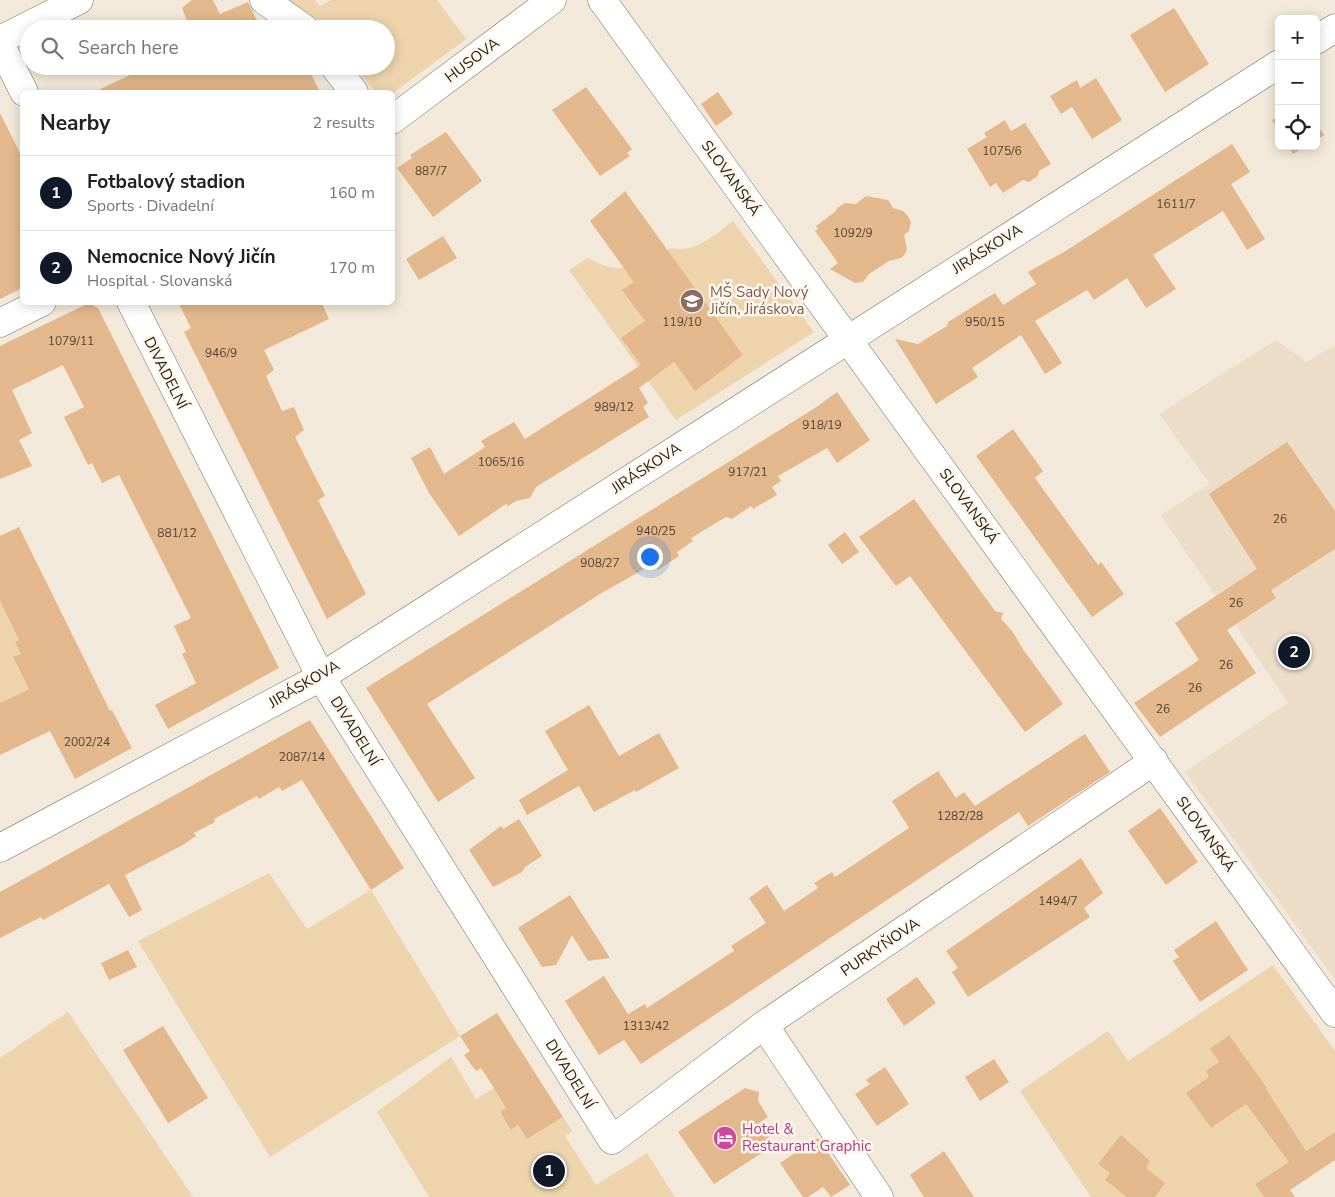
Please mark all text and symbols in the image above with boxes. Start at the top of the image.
map controls [1275,15,1320,150]
button: + [1275,15,1320,60]
search box [20,20,395,75]
street label: HUSOVA [441,33,503,87]
icon: search [38,34,66,62]
text: Search here [78,35,179,61]
button: − [1275,60,1320,105]
button: locate [1275,105,1320,150]
text: Nearby [40,109,110,137]
text: 2 results [313,112,375,134]
street label: SLOVANSKÁ [697,136,765,220]
house number: 1075/6 [982,143,1022,159]
house number: 887/7 [415,163,447,179]
text: Fotbalový stadion [87,169,245,195]
text: 1 [51,182,61,204]
text: 160 m [328,182,375,204]
text: Sports · Divadelní [87,195,214,217]
house number: 1611/7 [1156,196,1196,212]
street label: JIRÁSKOVA [947,219,1026,279]
house number: 1092/9 [833,225,873,241]
text: Nemocnice Nový Jičín [87,244,276,270]
text: 2 [51,257,61,279]
text: 170 m [328,257,375,279]
text: Hospital · Slovanská [87,270,233,292]
place label: MŠ Sady Nový Jičín, Jiráskova [709,281,809,319]
school or university icon: MŠ Sady Nový Jičín, Jiráskova [679,288,705,314]
house number: 119/10 [662,314,702,330]
house number: 950/15 [965,314,1005,330]
house number: 1079/11 [48,333,94,349]
street label: DIVADELNÍ [139,334,193,413]
house number: 946/9 [205,345,237,361]
house number: 989/12 [594,399,634,415]
house number: 918/19 [802,417,842,433]
street label: JIRÁSKOVA [606,438,685,499]
house number: 1065/16 [478,454,524,470]
house number: 917/21 [728,464,768,480]
street label: SLOVANSKÁ [935,464,1003,548]
house number: 26 [1273,511,1287,527]
house number: 940/25 [636,523,676,539]
house number: 881/12 [157,525,197,541]
your location [637,544,663,570]
house number: 908/27 [580,555,620,571]
house number: 26 [1229,595,1243,611]
pin: 2 [1278,633,1310,671]
street label: JIRÁSKOVA [264,655,343,713]
house number: 26 [1219,657,1233,673]
house number: 26 [1188,680,1202,696]
street label: DIVADELNÍ [326,692,385,771]
house number: 26 [1156,701,1170,717]
house number: 2002/24 [64,734,110,750]
house number: 2087/14 [279,749,325,765]
street label: SLOVANSKÁ [1172,792,1240,876]
house number: 1282/28 [937,808,983,824]
house number: 1494/7 [1038,893,1078,909]
street label: PURKYŇOVA [837,913,924,981]
house number: 1313/42 [623,1018,669,1034]
street label: DIVADELNÍ [541,1035,600,1114]
place label: Hotel & Restaurant Graphic [742,1119,871,1156]
hotel icon: Hotel & Restaurant Graphic [712,1125,738,1151]
pin: 1 [533,1152,565,1190]

